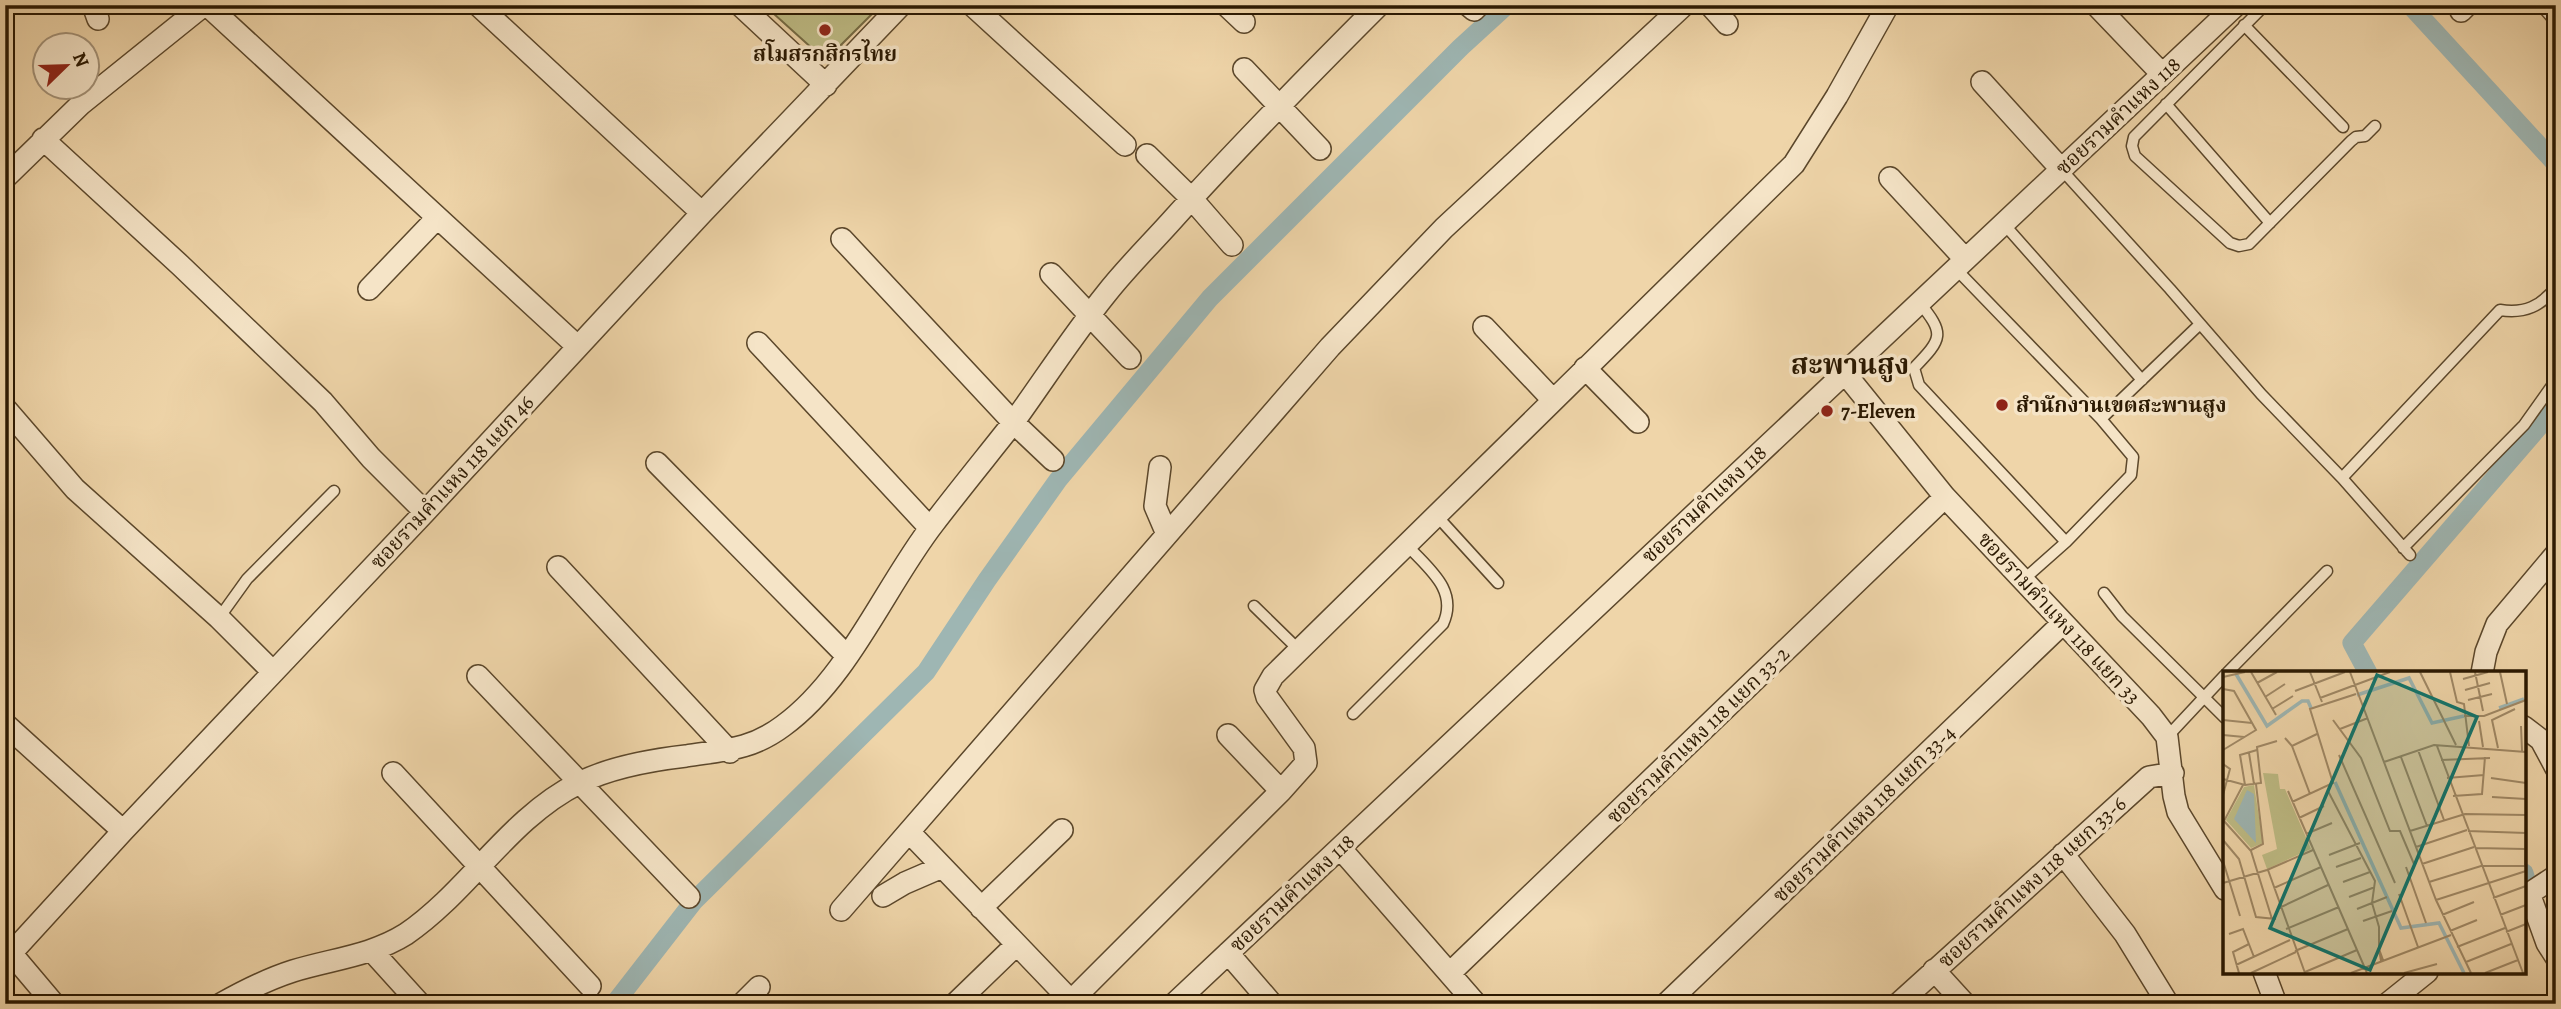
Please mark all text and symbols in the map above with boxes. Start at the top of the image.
marker: สโมสรกสิกรไทย [817,22,833,38]
north arrow [32,32,102,102]
place label: สโมสรกสิกรไทย [753,39,897,68]
text: N [66,48,95,71]
street label: ซอยรามคำแหง 118 [2049,51,2187,181]
district label: สะพานสูง [1791,346,1909,384]
street label: ซอยรามคำแหง 118 แยก 46 [364,389,540,575]
place label: สำนักงานเขตสะพานสูง [2016,391,2226,419]
place label: 7-Eleven [1841,397,1916,425]
marker: สำนักงานเขตสะพานสูง [1994,397,2010,413]
marker: 7-Eleven [1819,403,1835,419]
street label: ซอยรามคำแหง 118 [1635,439,1773,569]
street label: ซอยรามคำแหง 118 แยก 33 [1972,526,2146,710]
street label: ซอยรามคำแหง 118 แยก 33-2 [1600,640,1796,830]
inset map [2223,671,2526,974]
street label: ซอยรามคำแหง 118 แยก 33-4 [1767,719,1961,909]
street label: ซอยรามคำแหง 118 แยก 33-6 [1932,790,2132,974]
street label: ซอยรามคำแหง 118 [1223,828,1361,958]

